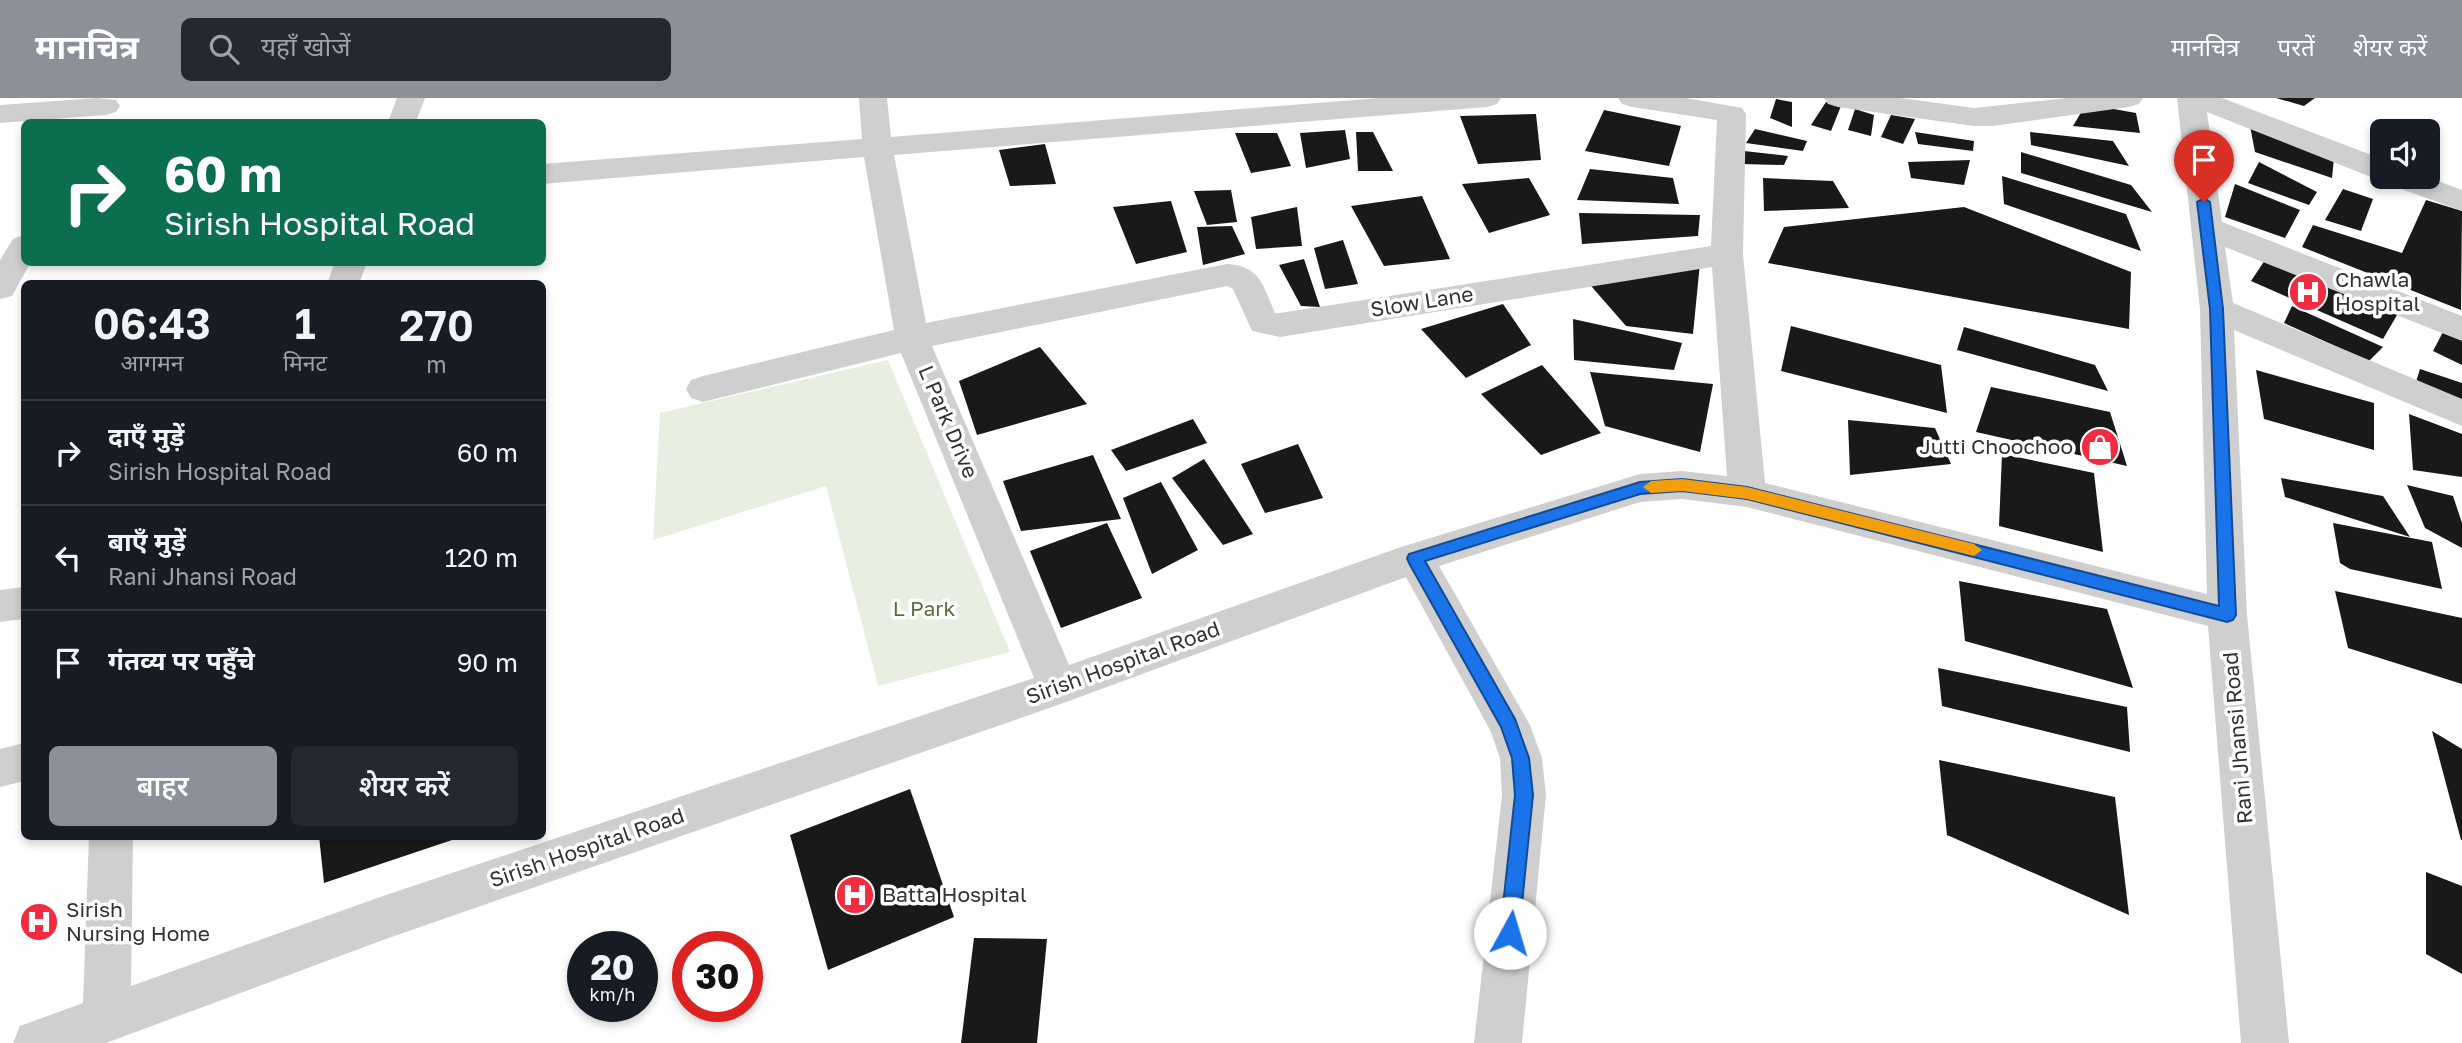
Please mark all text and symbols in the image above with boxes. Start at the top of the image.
search box [181,18,671,81]
text: मानचित्र [35,27,139,66]
icon: search [205,30,243,68]
text: यहाँ खोजें [261,31,350,62]
text: मानचित्र [2171,32,2240,61]
text: परतें [2278,32,2315,61]
text: शेयर करें [2353,32,2427,61]
map controls [2370,119,2440,189]
button: sound [2370,119,2440,189]
pin [2174,130,2234,202]
icon: arrive [2185,141,2223,179]
text: 60 m [164,144,282,203]
icon: right [49,147,140,238]
text: Sirish Hospital Road [164,204,475,242]
place label: Chawla Hospital [2335,266,2420,316]
hospital icon: Chawla Hospital [2287,271,2329,313]
street label: Slow Lane [1369,280,1475,322]
text: 06:43 [93,298,211,348]
text: 1 [294,298,316,348]
text: 270 [399,300,474,350]
text: आगमन [121,348,183,376]
text: मिनट [283,348,327,376]
text: m [426,350,447,378]
street label: L Park Drive [914,361,984,482]
text: दाएँ मुड़ें [108,421,184,452]
shop icon: Jutti Choochoo [2079,426,2121,468]
place label: Jutti Choochoo [1919,433,2073,459]
icon: right [49,434,87,472]
text: 60 m [457,437,518,468]
text: Sirish Hospital Road [108,457,332,485]
text: बाएँ मुड़ें [108,526,186,557]
icon: left [49,539,87,577]
text: 120 m [445,542,518,573]
text: Rani Jhansi Road [108,562,297,590]
park label: L Park [893,595,955,621]
street label: Sirish Hospital Road [1022,615,1223,709]
icon: arrive [49,644,87,682]
text: गंतव्य पर पहुँचे [108,645,255,676]
text: 90 m [457,647,518,678]
street label: Rani Jhansi Road [2217,651,2257,825]
button: बाहर [49,746,277,826]
button: शेयर करें [291,746,518,826]
street label: Sirish Hospital Road [486,802,687,893]
hospital icon: Batta Hospital [834,874,876,916]
place label: Batta Hospital [882,881,1027,907]
place label: Sirish Nursing Home [66,896,210,946]
position arrow [1473,896,1547,970]
hospital icon: Sirish Nursing Home [18,901,60,943]
speed limit sign: 30 [672,931,763,1022]
text: 20 [590,946,635,988]
text: km/h [590,983,635,1005]

